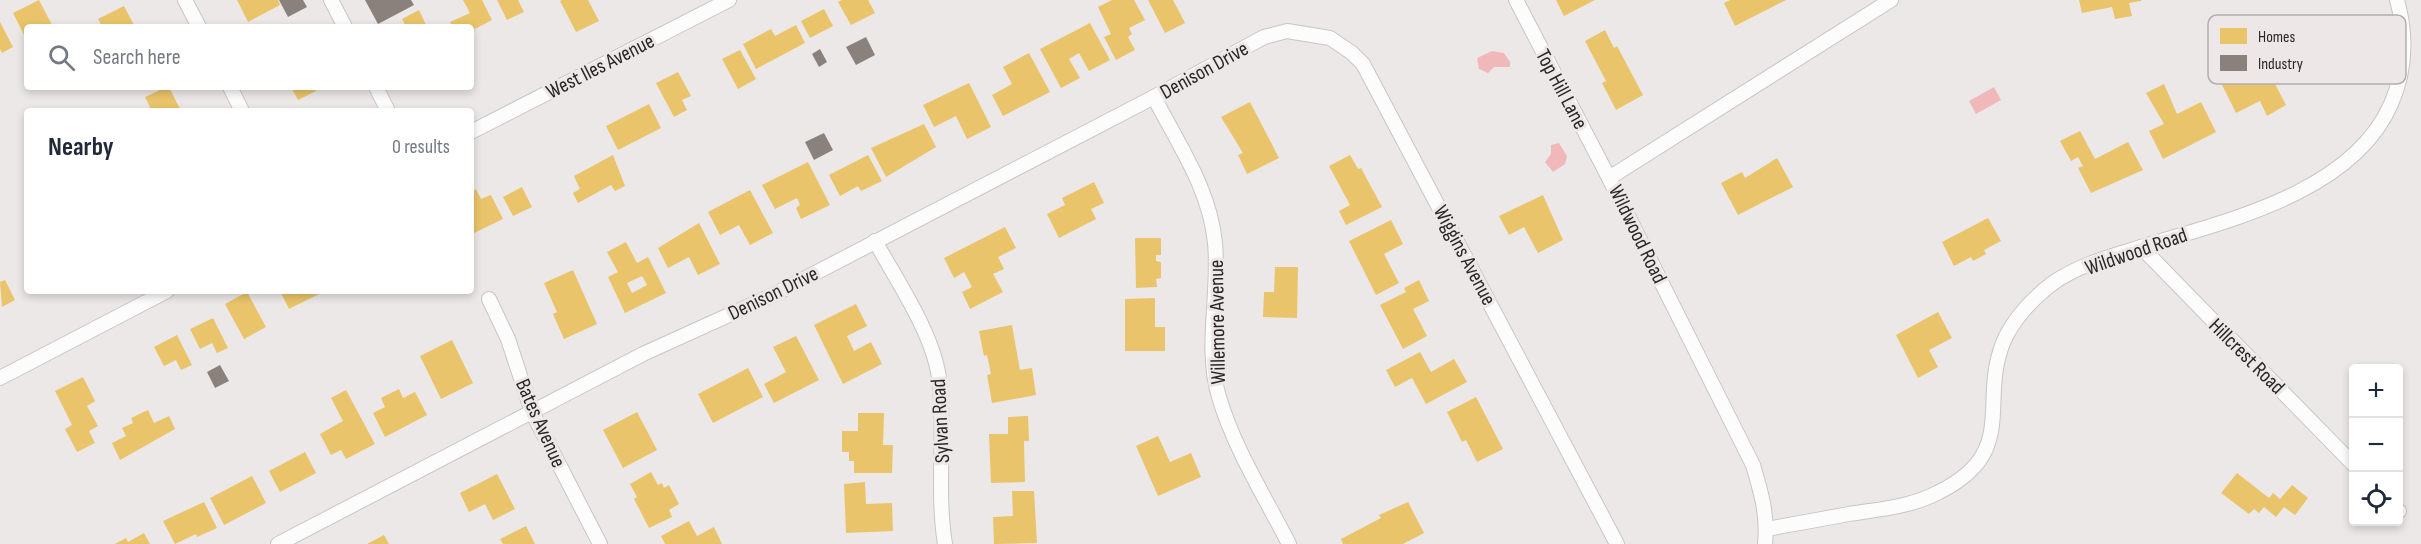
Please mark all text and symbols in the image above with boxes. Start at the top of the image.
legend [2208,15,2406,84]
search box [24,24,474,90]
text: Homes [2258,28,2295,47]
street label: West Iles Avenue [542,29,658,104]
street label: Denison Drive [1156,36,1253,105]
icon: search [45,41,78,74]
text: Search here [93,44,180,71]
street label: Top Hill Lane [1530,45,1593,133]
text: Industry [2258,55,2303,74]
text: Nearby [48,132,114,163]
text: 0 results [392,135,450,159]
street label: Wildwood Road [1603,181,1672,288]
street label: Wiggins Avenue [1428,201,1501,309]
street label: Wildwood Road [2082,222,2191,281]
street label: Willemore Avenue [1204,259,1231,385]
street label: Denison Drive [724,261,822,326]
street label: Hillcrest Road [2203,313,2290,400]
map controls [2349,364,2403,526]
button: + [2349,364,2403,418]
street label: Bates Avenue [510,375,571,471]
street label: Sylvan Road [926,378,955,464]
button: − [2349,418,2403,472]
button: locate [2349,472,2403,526]

